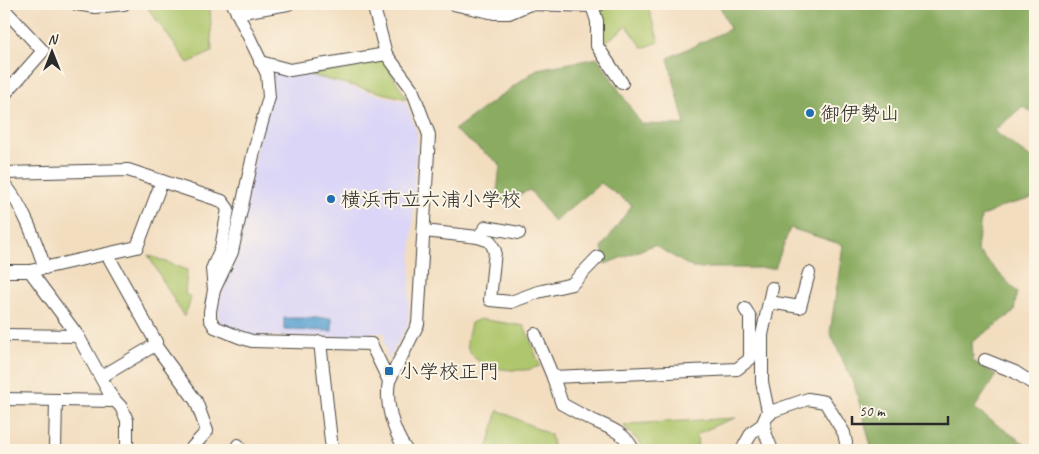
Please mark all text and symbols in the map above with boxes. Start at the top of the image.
north arrow [28,28,78,78]
text: N [48,31,59,48]
place label: 御伊勢山 [820,101,900,126]
marker: 御伊勢山 [804,107,816,119]
place label: 横浜市立六浦小学校 [341,187,521,212]
marker: 横浜市立六浦小学校 [325,193,337,205]
place label: 小学校正門 [399,359,499,384]
marker: 小学校正門 [383,365,395,377]
scale bar [852,394,948,426]
text: 50 m [859,402,886,421]

